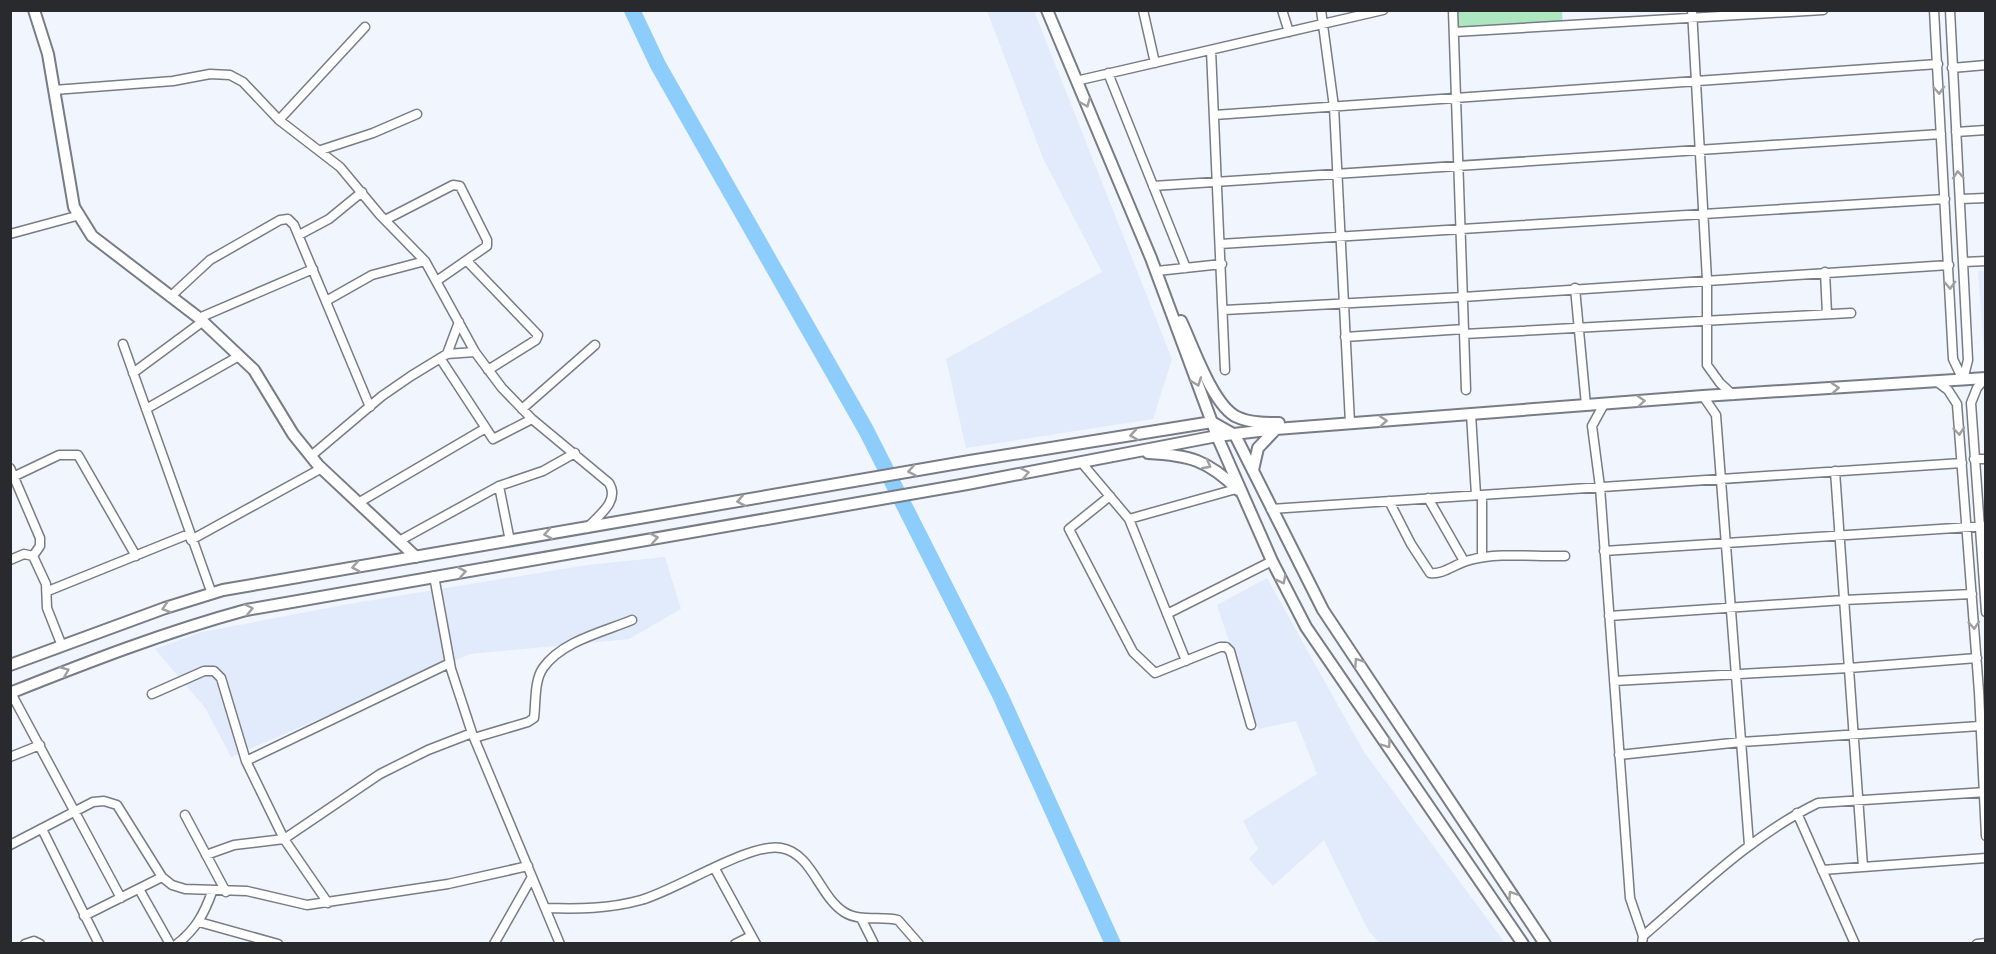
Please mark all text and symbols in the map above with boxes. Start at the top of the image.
one-way arrow [1933,85,1946,94]
one-way arrow [1079,97,1091,108]
one-way arrow [1952,171,1965,180]
one-way arrow [1944,280,1957,289]
one-way arrow [1190,376,1203,387]
one-way arrow [1831,381,1840,394]
one-way arrow [1636,395,1645,408]
one-way arrow [1379,414,1388,427]
one-way arrow [1953,426,1966,435]
one-way arrow [1129,428,1139,441]
one-way arrow [1200,458,1211,469]
one-way arrow [907,464,917,477]
one-way arrow [1019,467,1029,480]
one-way arrow [736,495,745,507]
one-way arrow [544,528,553,540]
one-way arrow [649,532,659,545]
one-way arrow [352,561,361,573]
one-way arrow [457,566,467,578]
one-way arrow [1275,574,1286,585]
one-way arrow [161,601,172,613]
one-way arrow [244,603,254,616]
one-way arrow [1967,621,1980,630]
one-way arrow [1354,658,1365,669]
one-way arrow [59,666,70,679]
one-way arrow [1380,738,1391,749]
one-way arrow [1508,891,1519,902]

